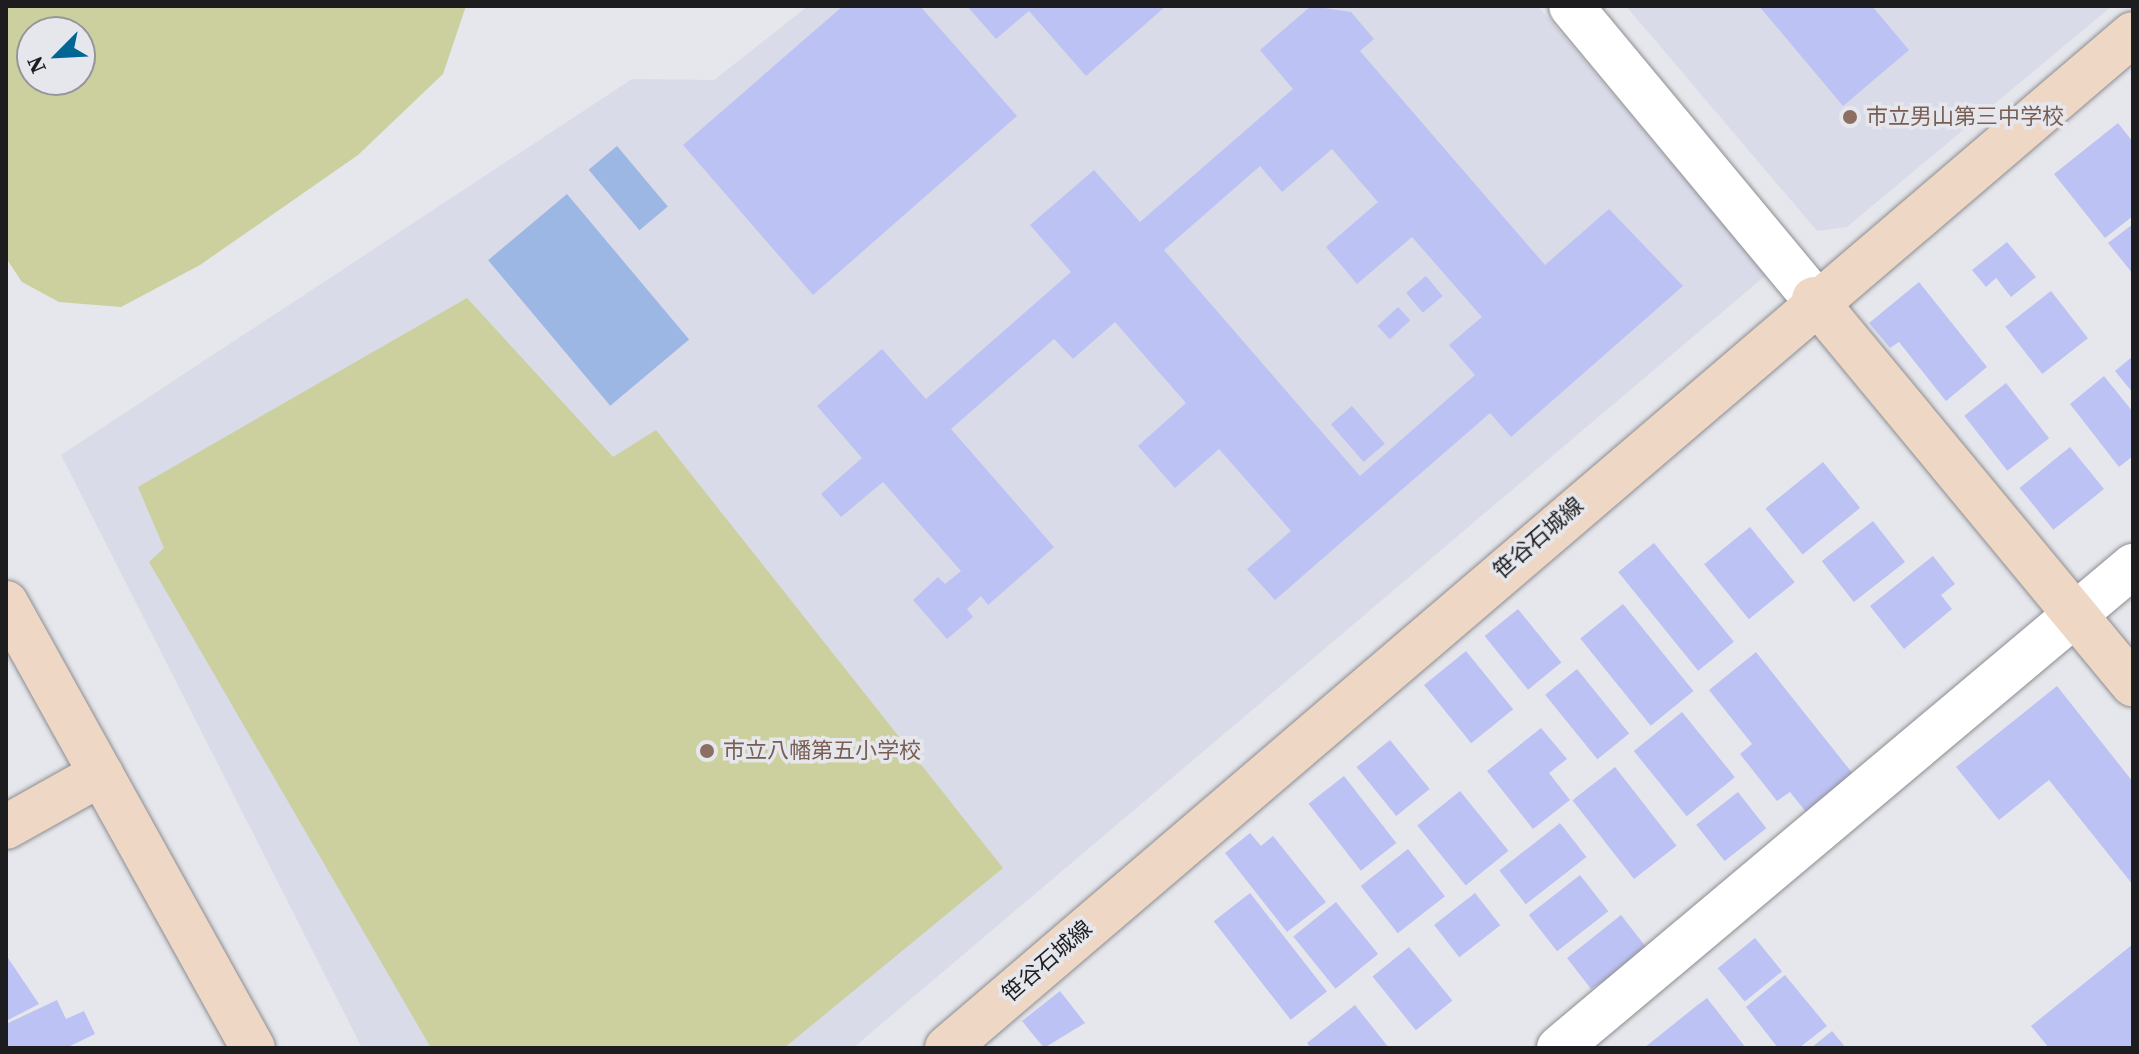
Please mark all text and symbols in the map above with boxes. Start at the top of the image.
north arrow [16,16,96,96]
text: N [19,52,53,78]
place label: 市立男山第三中学校 [1866,104,2064,130]
marker: 市立男山第三中学校 [1841,108,1859,126]
street label: 笹谷石城線 [1488,492,1588,584]
place label: 市立八幡第五小学校 [723,738,921,764]
marker: 市立八幡第五小学校 [698,742,716,760]
street label: 笹谷石城線 [997,915,1097,1007]

